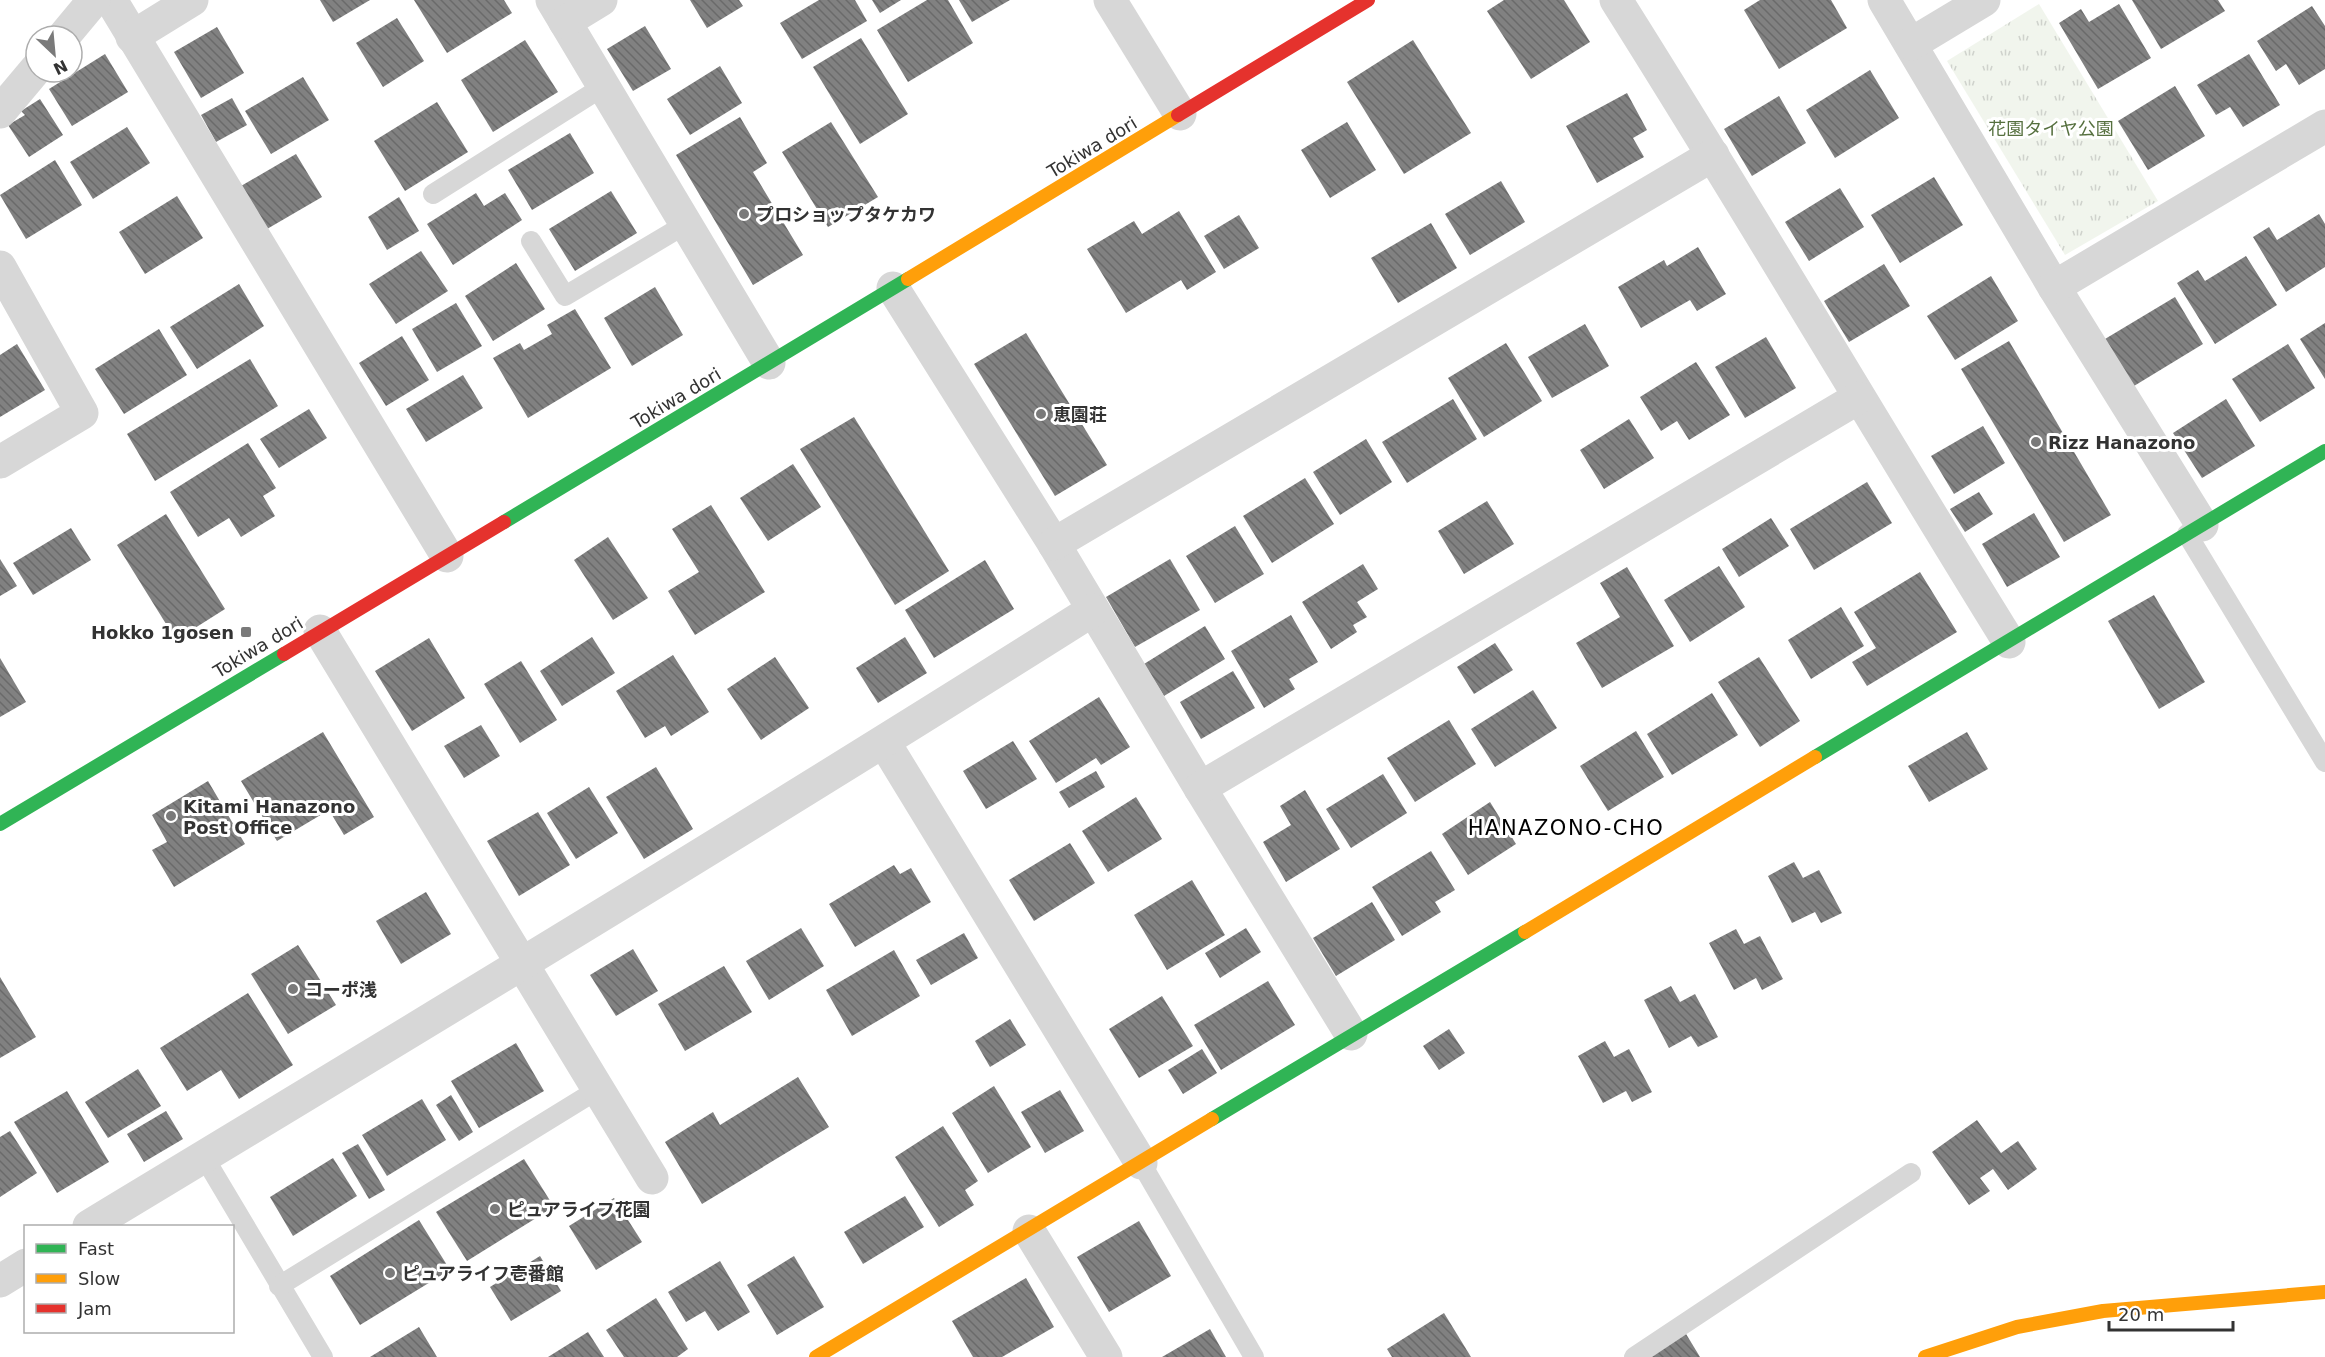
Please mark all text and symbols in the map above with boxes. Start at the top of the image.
north arrow [24,24,84,84]
text: N [50,56,71,79]
street label: Tokiwa dori [1043,112,1141,182]
park label: 花園タイヤ公園 [1988,118,2114,139]
place label: プロショップタケカワ [756,204,936,225]
marker: プロショップタケカワ [737,207,751,221]
street label: Tokiwa dori [627,363,725,433]
place label: 恵園荘 [1053,404,1107,425]
marker: 恵園荘 [1034,407,1048,421]
place label: Rizz Hanazono [2048,432,2195,453]
marker: Rizz Hanazono [2029,435,2043,449]
street label: Tokiwa dori [209,612,307,682]
place label: Hokko 1gosen [91,622,234,643]
marker: Hokko 1gosen [239,625,253,639]
place label: Kitami Hanazono Post Office [183,796,355,838]
marker: Kitami Hanazono Post Office [164,809,178,823]
district label: HANAZONO-CHO [1468,816,1664,840]
place label: コーポ浅 [305,979,377,1000]
marker: コーポ浅 [286,982,300,996]
place label: ピュアライフ花園 [507,1199,651,1220]
marker: ピュアライフ花園 [488,1202,502,1216]
legend [24,1225,234,1333]
text: Fast [78,1238,114,1259]
place label: ピュアライフ壱番館 [402,1263,564,1284]
marker: ピュアライフ壱番館 [383,1266,397,1280]
text: Slow [78,1268,120,1289]
scale bar [2109,1294,2234,1332]
text: Jam [77,1298,112,1319]
text: 20 m [2118,1304,2164,1325]

